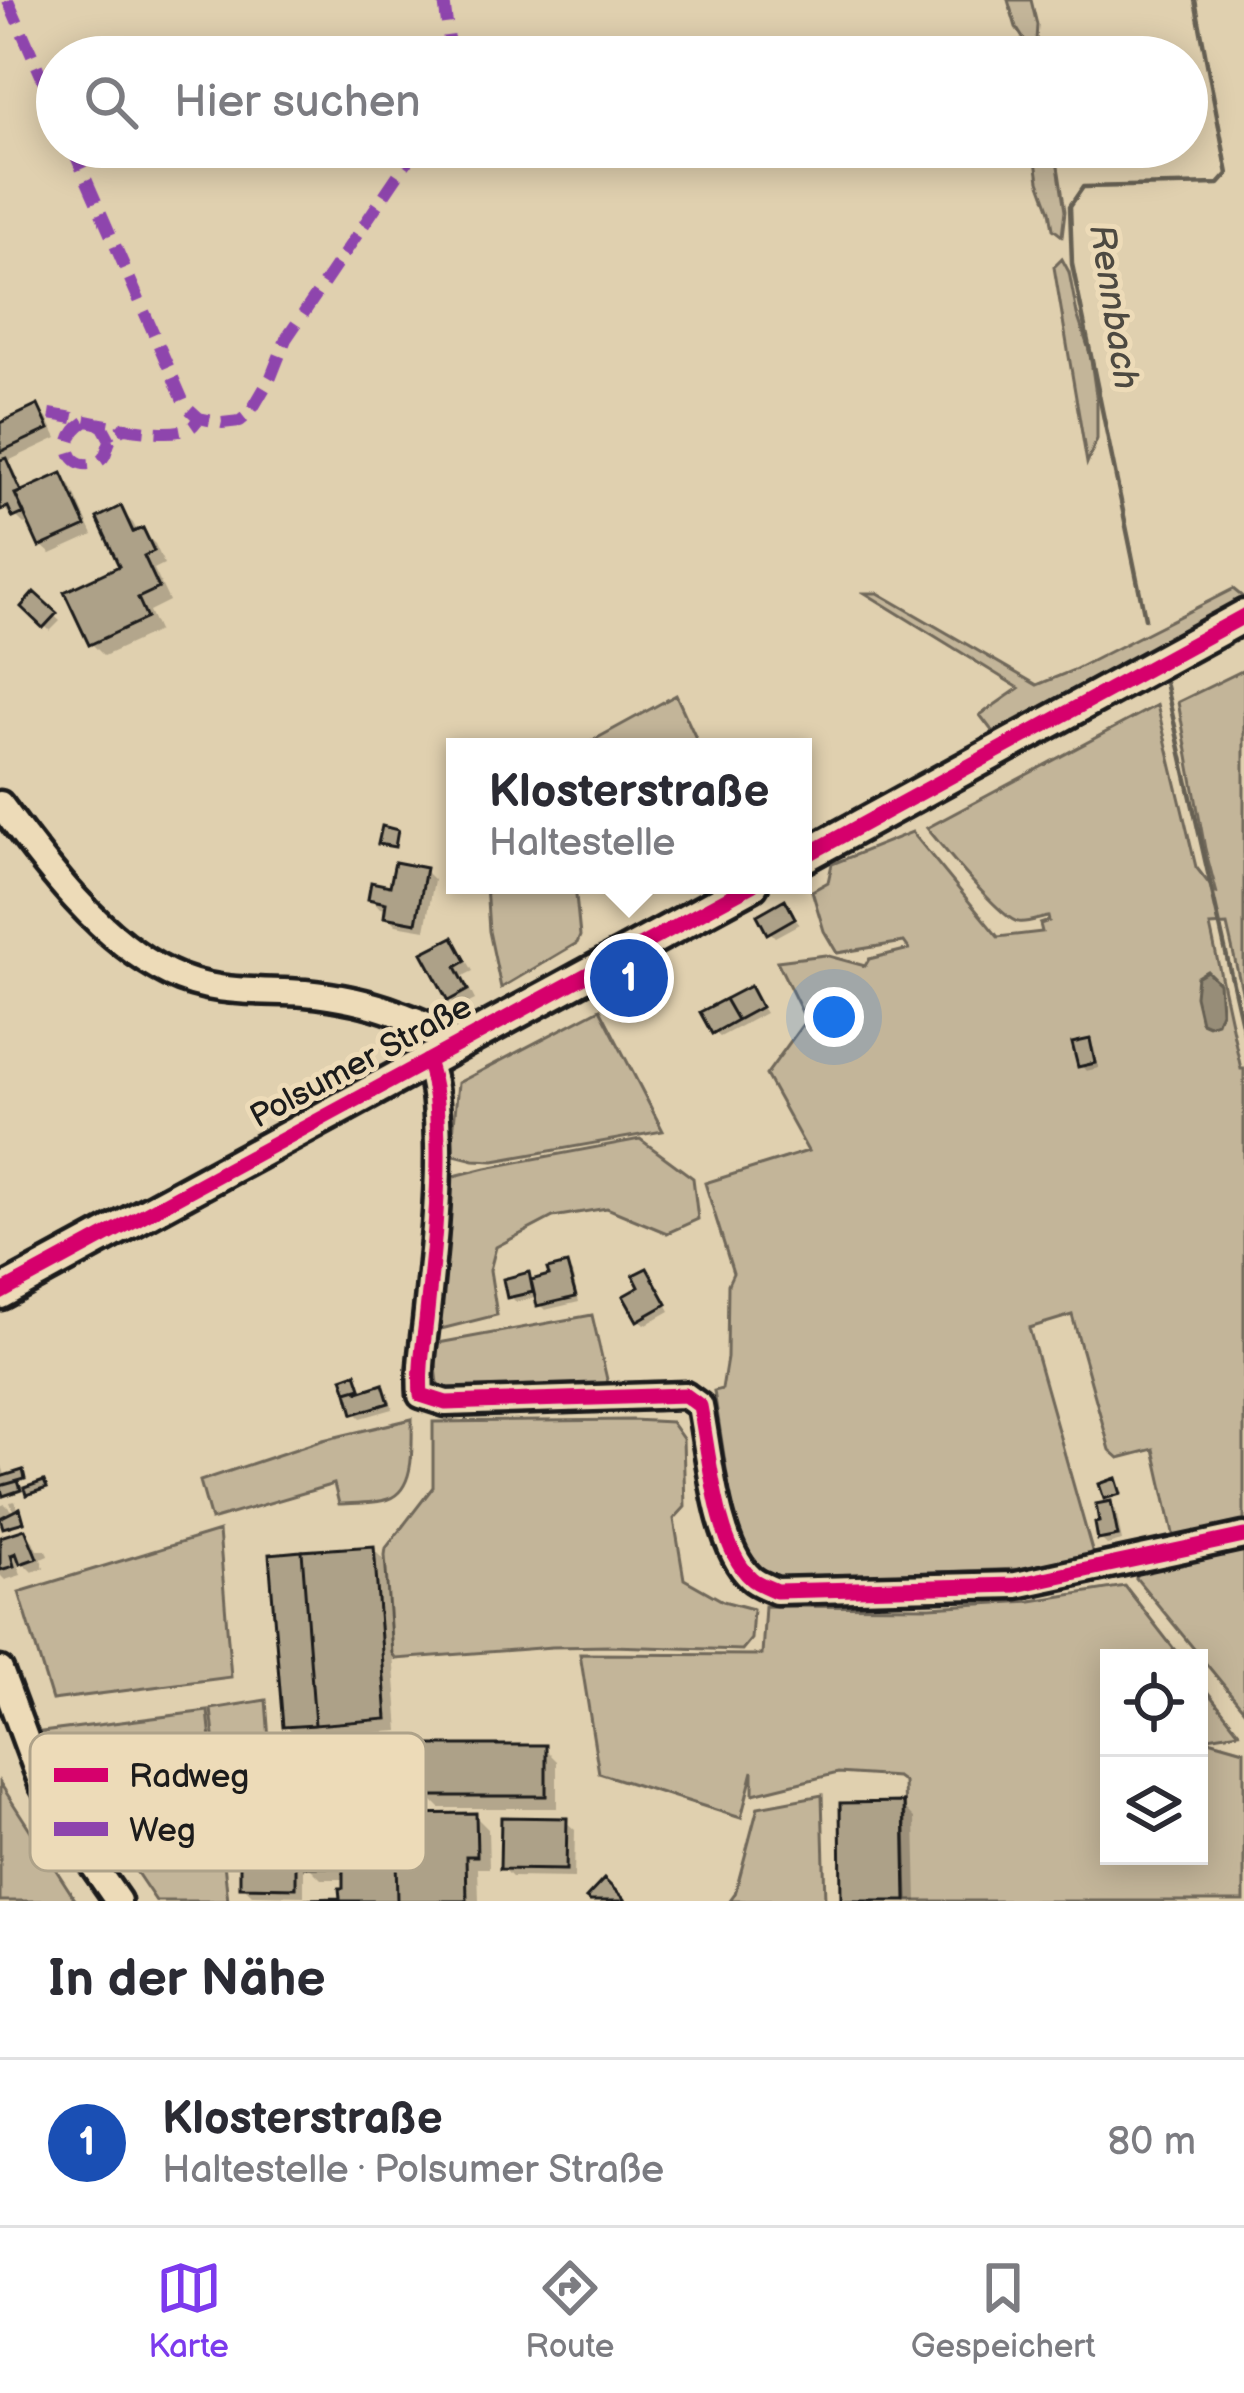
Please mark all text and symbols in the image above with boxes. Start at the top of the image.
search box [36,36,1208,168]
icon: search [78,69,144,135]
text: Hier suchen [174,75,421,130]
water label: Rennbach [1079,222,1147,392]
popup [446,738,812,894]
text: Klosterstraße [489,765,769,820]
text: Haltestelle [489,820,675,867]
pin: 1 [590,933,668,1023]
street label: Polsumer Straße [243,987,479,1137]
your location [804,987,864,1047]
map controls [1100,1649,1208,1865]
button: locate [1100,1649,1208,1757]
legend [30,1733,426,1871]
text: Radweg [129,1757,249,1797]
button: layers [1100,1757,1208,1865]
text: Weg [129,1811,196,1851]
text: In der Nähe [48,1949,326,2010]
text: Klosterstraße [162,2092,443,2147]
text: 1 [79,2119,95,2166]
text: 80 m [1108,2119,1196,2166]
text: Haltestelle · Polsumer Straße [162,2147,664,2194]
tab: Karte [148,2255,229,2367]
tab: Route [525,2255,614,2367]
tab: Gespeichert [911,2255,1096,2367]

